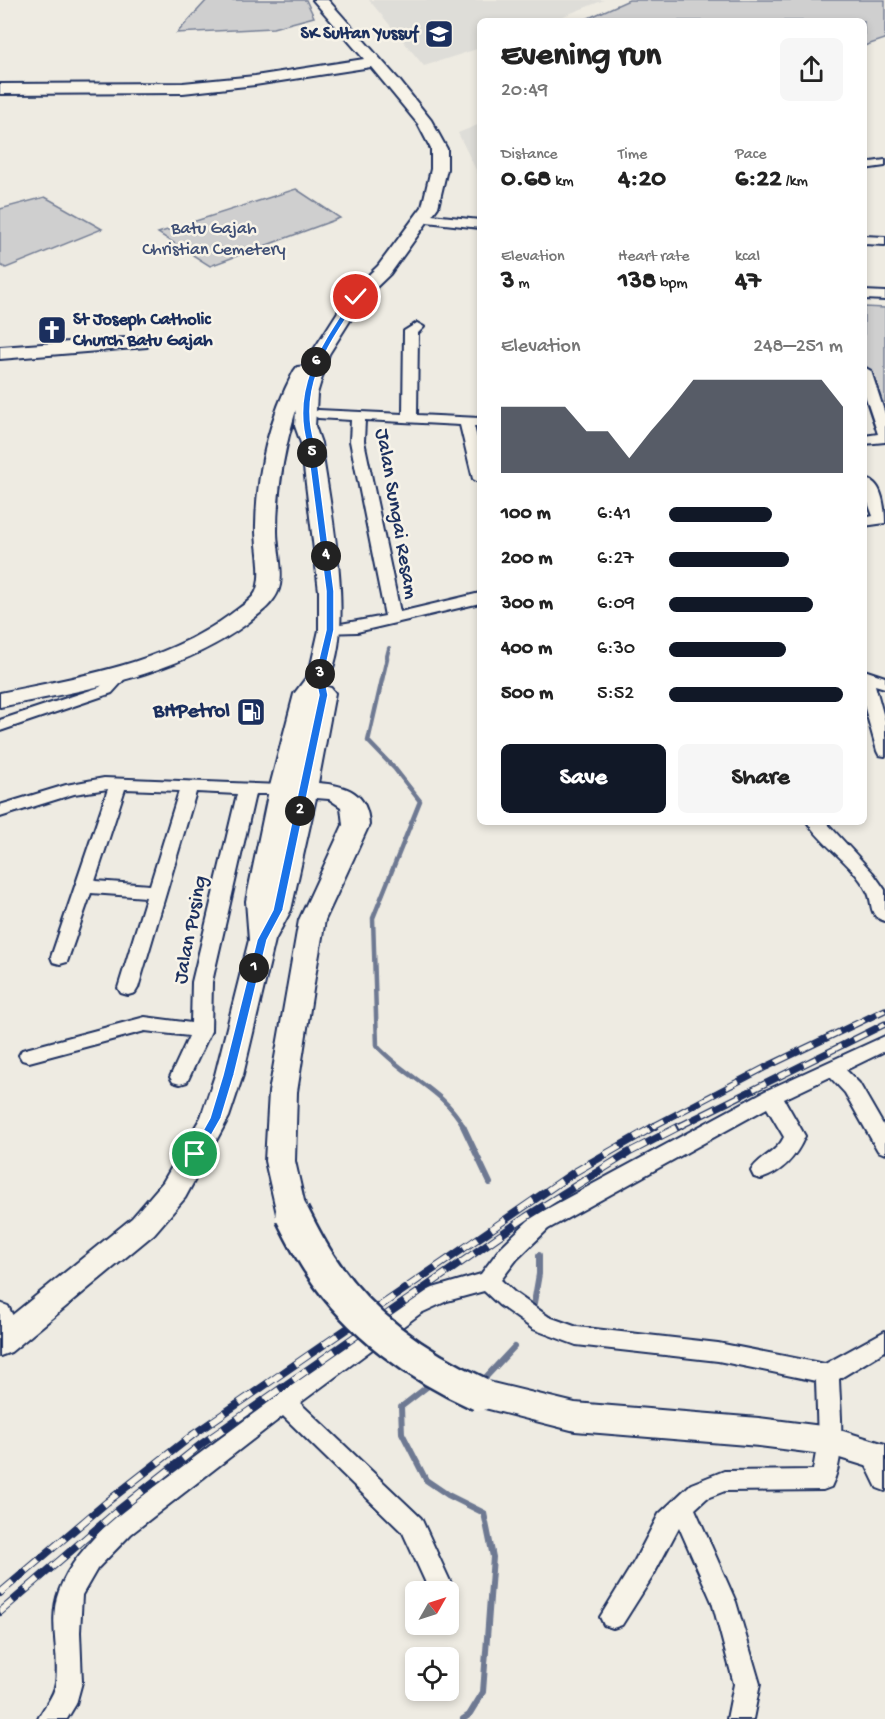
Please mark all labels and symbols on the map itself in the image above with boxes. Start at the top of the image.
school or university icon: SK Sultan Yussuf [423,18,455,50]
place label: SK Sultan Yussuf [301,24,419,45]
park label: Batu Gajah Christian Cemetery [142,219,286,261]
pin [330,271,381,322]
place label: St Joseph Catholic Church Batu Gajah [72,310,213,352]
church icon: St Joseph Catholic Church Batu Gajah [36,314,68,346]
pin: 6 [301,347,331,377]
street label: Jalan Sungai Resam [368,427,422,601]
pin: 5 [297,438,327,468]
pin: 4 [311,541,341,571]
pin: 3 [305,659,335,689]
fuel station icon: BHPetrol [235,696,267,728]
place label: BHPetrol [152,700,230,725]
pin: 2 [285,796,315,826]
street label: Jalan Pusing [169,874,215,986]
pin: 1 [239,953,269,983]
pin [169,1128,220,1179]
north arrow [405,1581,459,1635]

